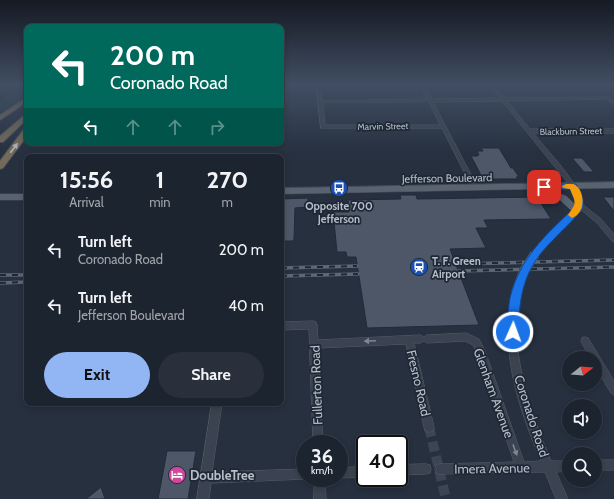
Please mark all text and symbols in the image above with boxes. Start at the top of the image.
text: 200 m [110,38,195,72]
icon: left [44,40,96,92]
text: Coronado Road [110,72,228,94]
icon: left [80,116,102,138]
icon: ahead [122,116,144,138]
icon: ahead [164,116,186,138]
icon: right [206,116,228,138]
street label: Marvin Street [357,120,409,132]
street label: Blackburn Street [540,125,602,137]
one-way arrow [9,143,18,154]
text: 15:56 [60,165,113,194]
text: 1 [155,165,164,194]
text: 270 [206,165,248,194]
street label: Jefferson Boulevard [401,170,492,186]
pin [527,170,561,204]
icon: arrive [533,176,555,198]
bus stop icon: Opposite 700 Jefferson [329,178,349,198]
text: Arrival [69,194,104,210]
text: min [149,194,171,210]
text: m [222,194,233,210]
place label: Opposite 700 Jefferson [305,199,373,226]
text: Turn left [78,233,132,251]
icon: left [44,239,66,261]
text: 200 m [219,241,264,259]
text: Coronado Road [78,251,163,267]
place label: T. F. Green Airport [432,254,481,281]
station icon: T. F. Green Airport [409,257,429,277]
text: Turn left [78,289,132,307]
icon: left [44,295,66,317]
text: 40 m [228,297,264,315]
text: Jefferson Boulevard [78,307,185,323]
position arrow [492,311,534,353]
one-way arrow [363,338,376,344]
street label: Fullerton Road [307,345,325,425]
street label: Glenham Avenue [470,346,518,440]
street label: Fresno Road [404,348,434,418]
north arrow [562,351,602,391]
map controls [562,351,602,487]
button: Exit [44,352,150,398]
button: Share [158,352,264,398]
street label: Coronado Road [511,373,553,459]
button: sound [562,399,602,439]
speed limit sign: 40 [356,435,408,487]
text: 36 [311,444,333,468]
one-way arrow [512,445,518,457]
button: search [562,447,602,487]
street label: Imera Avenue [454,459,530,477]
text: km/h [311,464,333,477]
hotel icon: DoubleTree [167,465,187,485]
place label: DoubleTree [190,467,255,483]

